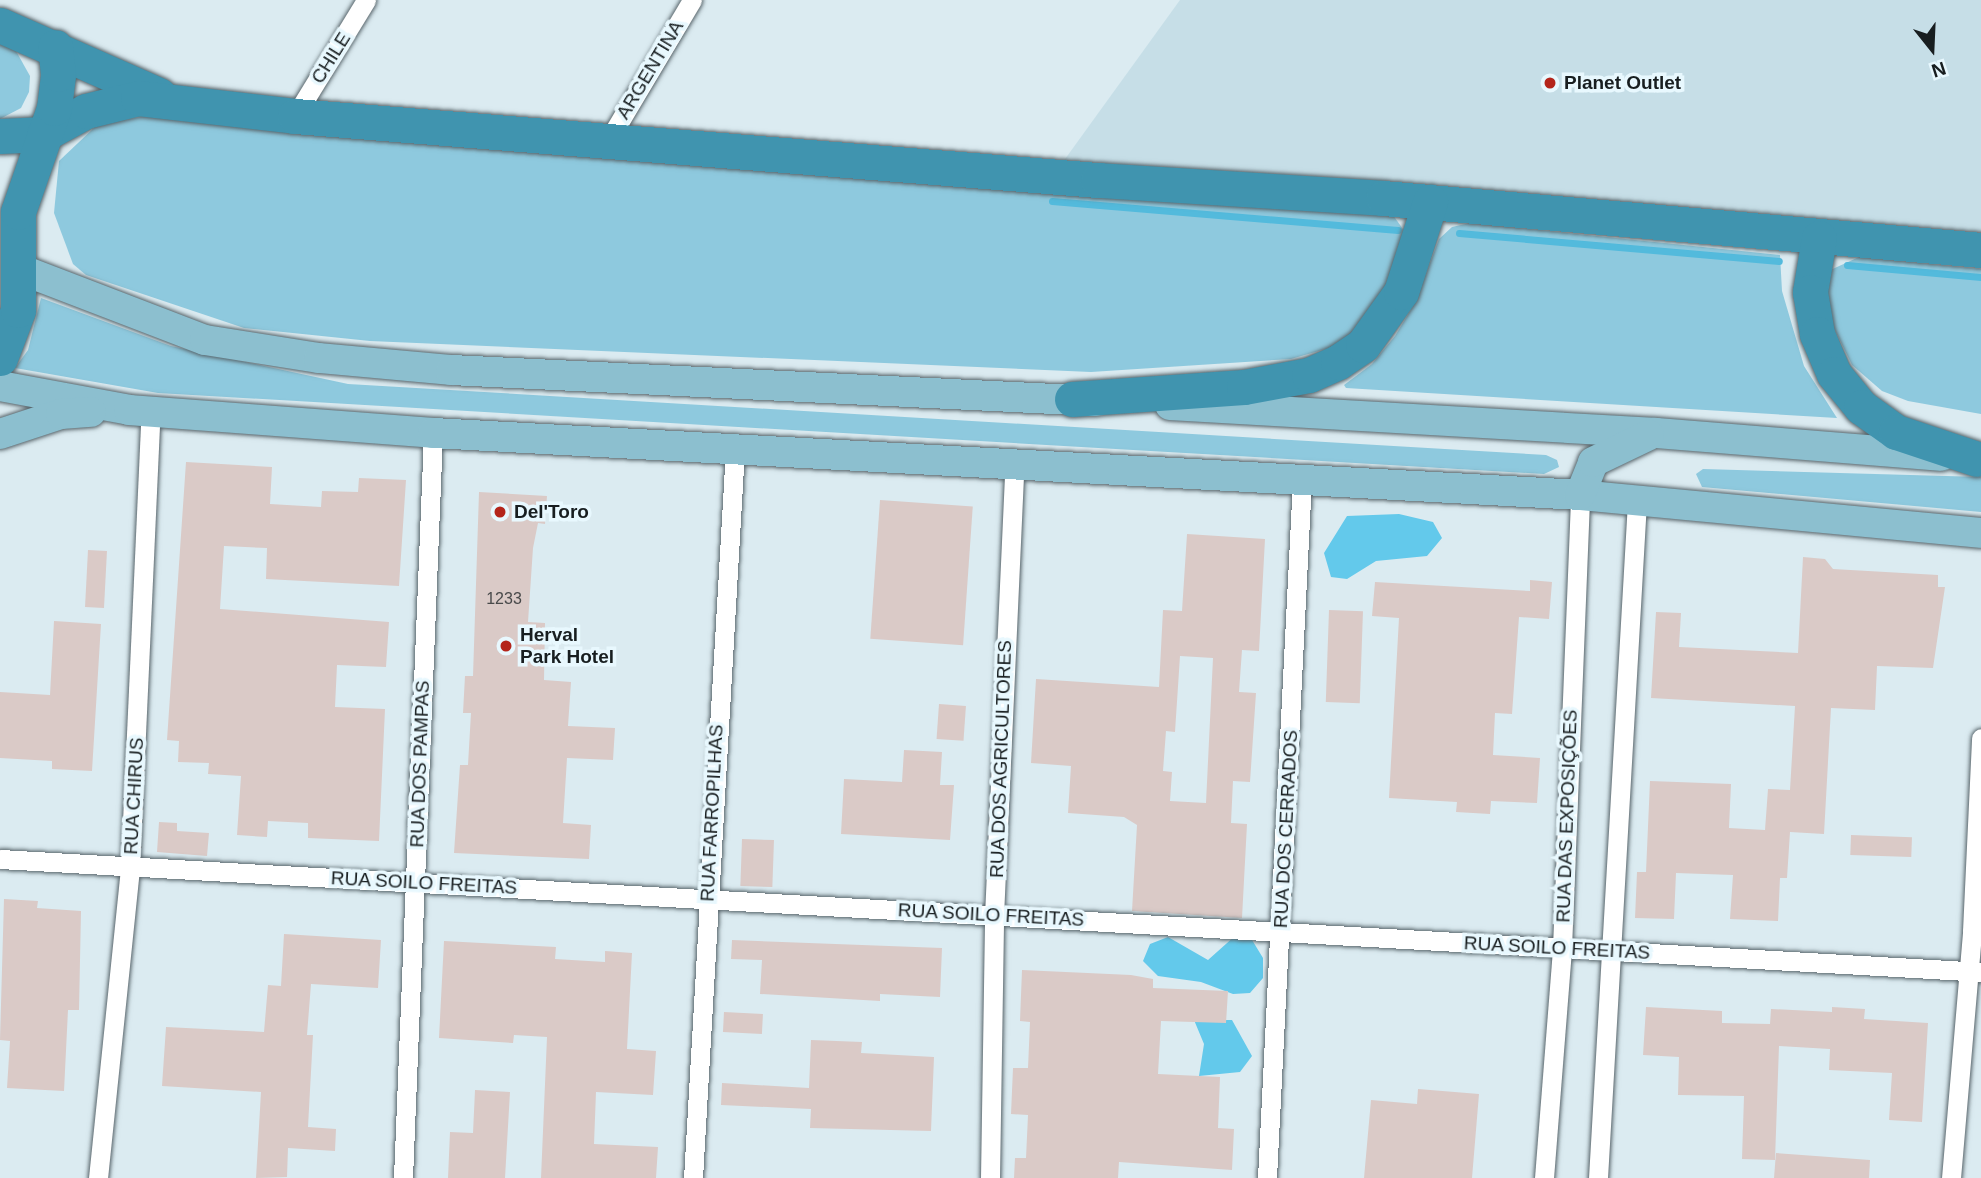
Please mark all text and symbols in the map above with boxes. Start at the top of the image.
north arrow [1897,14,1967,84]
street label: ARGENTINA [612,17,688,123]
street label: CHILE [307,28,355,88]
text: N [1929,57,1948,82]
place label: Planet Outlet [1564,72,1681,94]
marker: Planet Outlet [1542,75,1558,91]
place label: Del'Toro [514,501,589,523]
marker: Del'Toro [492,504,508,520]
house number: 1233 [486,589,522,609]
place label: Herval Park Hotel [520,624,614,668]
marker: Herval Park Hotel [498,638,514,654]
street label: RUA DOS AGRICULTORES [985,639,1017,879]
street label: RUA DOS PAMPAS [406,680,434,848]
street label: RUA DAS EXPOSIÇÕES [1552,709,1582,923]
street label: RUA FARROPILHAS [696,723,728,903]
street label: RUA DOS CERRADOS [1269,729,1303,929]
street label: RUA CHIRUS [120,736,148,856]
street label: RUA SOILO FREITAS [330,867,518,899]
street label: RUA SOILO FREITAS [897,899,1085,931]
street label: RUA SOILO FREITAS [1463,932,1651,964]

